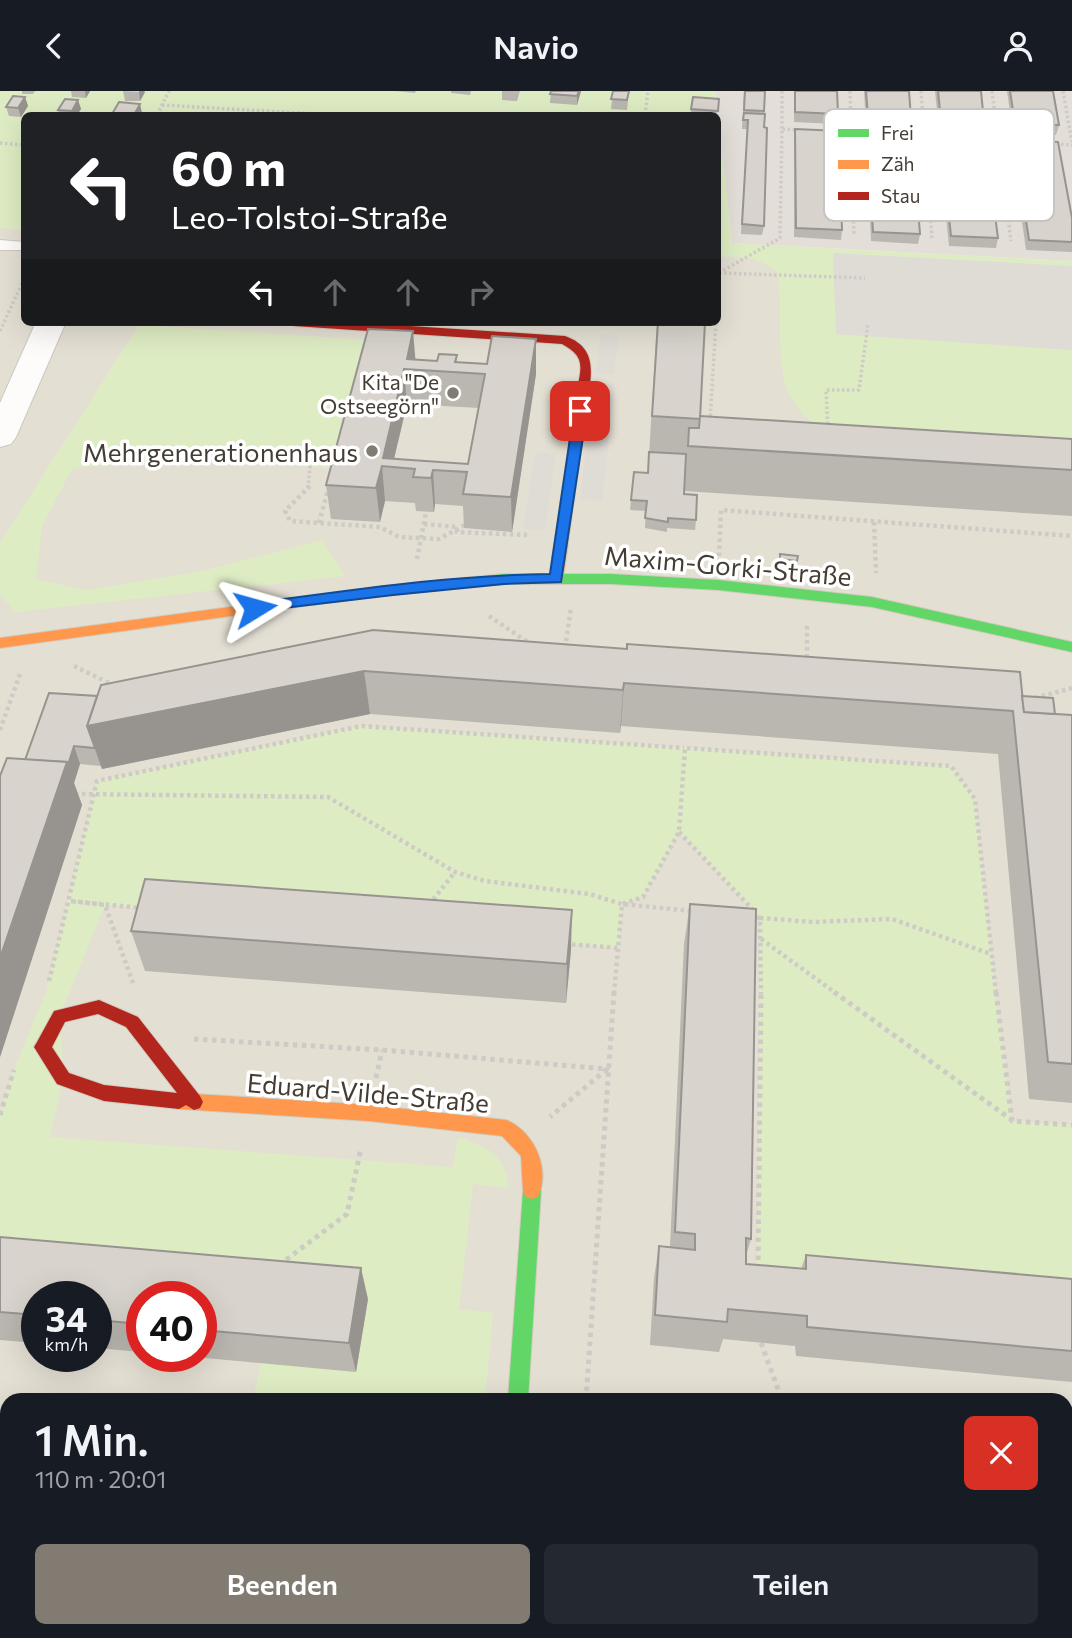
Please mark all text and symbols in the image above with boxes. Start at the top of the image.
text: Navio [493,26,579,66]
icon: back [35,27,73,65]
icon: person [999,27,1037,65]
legend [824,109,1054,221]
text: Frei [881,121,914,144]
text: 60 m [171,136,286,196]
icon: left [56,140,147,231]
text: Zäh [881,152,915,175]
text: Stau [881,184,920,207]
text: Leo-Tolstoi-Straße [171,196,448,236]
icon: left [243,273,281,311]
icon: ahead [316,273,354,311]
icon: ahead [389,273,427,311]
icon: right [462,273,500,311]
place label: Kita "De Ostseegörn" [320,369,439,418]
pin [550,381,610,441]
marker: Kita "De Ostseegörn" [445,385,461,401]
icon: arrive [561,392,599,430]
place label: Mehrgenerationenhaus [83,436,358,467]
marker: Mehrgenerationenhaus [364,443,380,459]
street label: Maxim-Gorki-Straße [603,539,853,591]
position arrow [218,571,292,645]
street label: Eduard-Vilde-Straße [246,1066,490,1118]
speed limit sign: 40 [126,1281,217,1372]
text: 34 [46,1296,87,1339]
text: km/h [45,1333,88,1355]
text: 1 Min. [35,1413,148,1465]
button: close [964,1416,1038,1490]
text: 110 m · 20:01 [35,1465,166,1493]
button: Beenden [35,1544,530,1624]
button: Teilen [544,1544,1038,1624]

